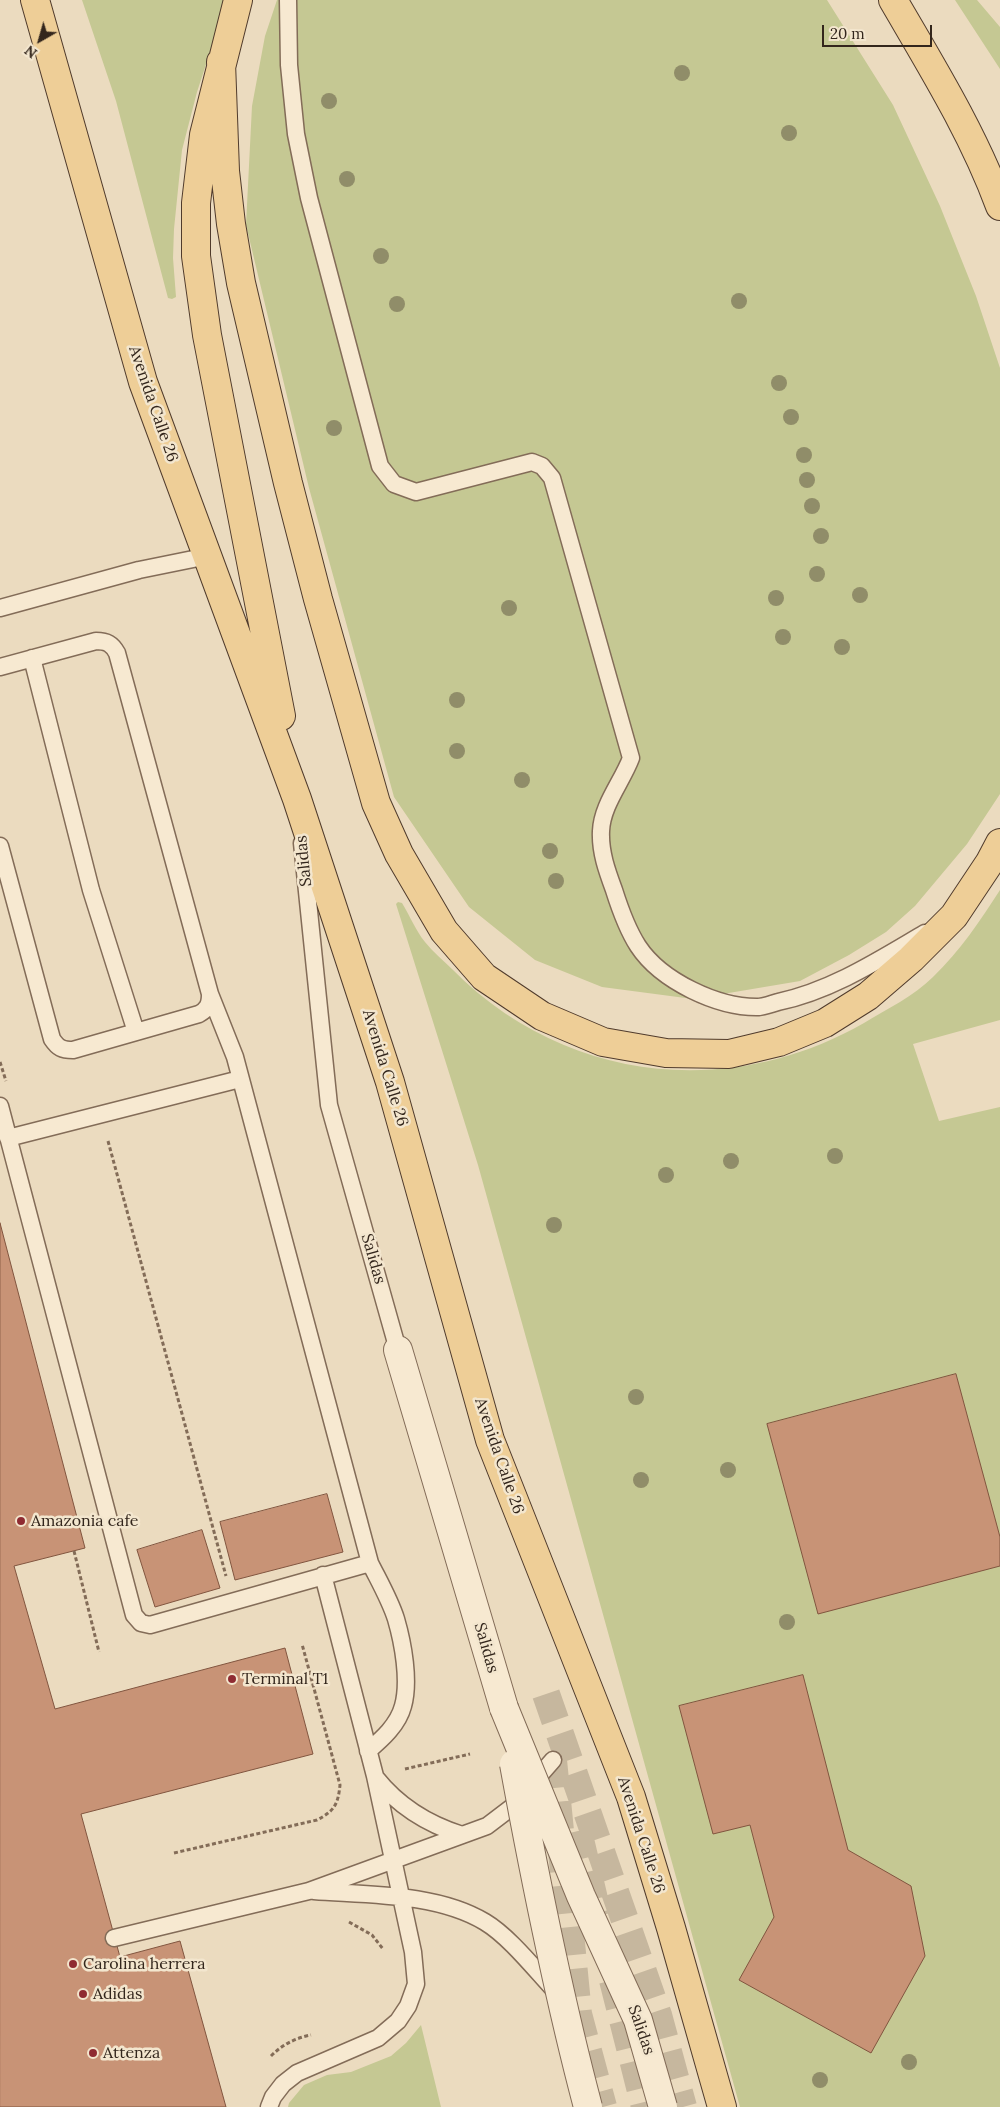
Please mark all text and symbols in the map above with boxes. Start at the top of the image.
north arrow [15,15,65,65]
scale bar [825,15,935,47]
text: 20 m [830,24,865,43]
text: N [21,41,41,62]
street label: Avenida Calle 26 [124,343,182,465]
street label: Salidas [292,834,316,888]
street label: Avenida Calle 26 [358,1007,412,1129]
street label: Salidas [357,1232,389,1286]
street label: Avenida Calle 26 [470,1395,528,1517]
place label: Amazonia cafe [31,1511,138,1531]
marker: Amazonia cafe [15,1515,27,1527]
street label: Salidas [470,1621,502,1675]
place label: Terminal T1 [242,1669,328,1689]
marker: Terminal T1 [226,1673,238,1685]
street label: Avenida Calle 26 [613,1774,669,1896]
place label: Carolina herrera [83,1954,205,1974]
marker: Carolina herrera [67,1958,79,1970]
place label: Adidas [93,1984,142,2004]
marker: Adidas [77,1988,89,2000]
street label: Salidas [624,2003,658,2057]
place label: Attenza [103,2043,160,2063]
marker: Attenza [87,2047,99,2059]

